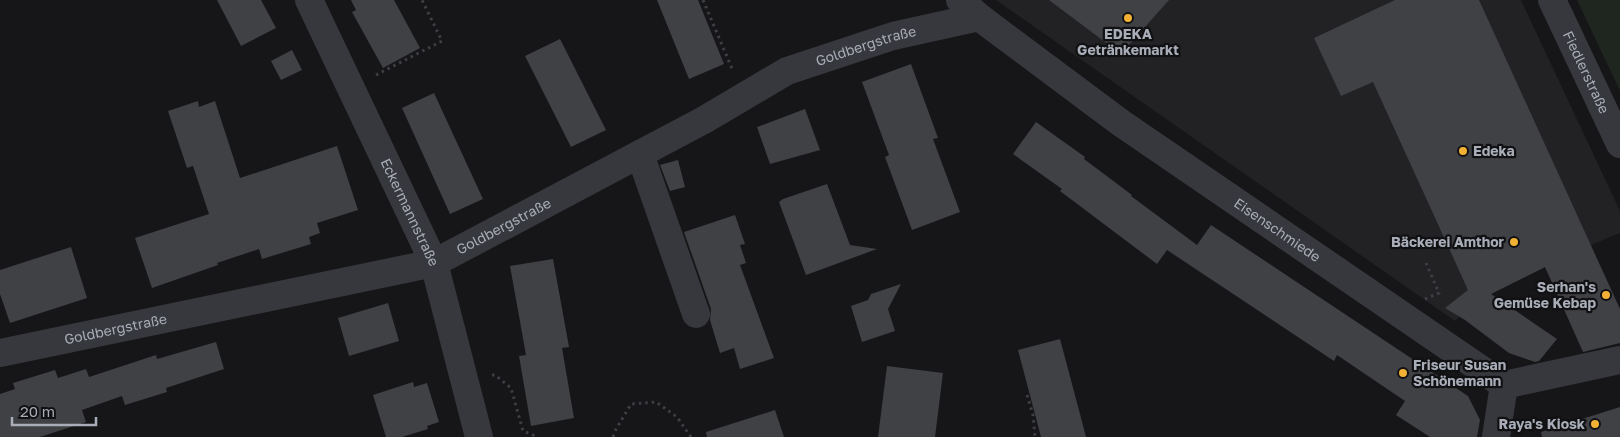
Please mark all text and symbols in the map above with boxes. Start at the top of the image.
marker: EDEKA Getränkemarkt [1122,12,1134,24]
street label: Goldbergstraße [813,22,918,69]
place label: EDEKA Getränkemarkt [1077,25,1179,58]
street label: Fiedlerstraße [1560,28,1613,116]
place label: Edeka [1473,142,1515,159]
marker: Edeka [1457,145,1469,157]
street label: Eckermannstraße [377,155,443,269]
street label: Goldbergstraße [453,194,554,258]
street label: Eisenschmiede [1231,194,1324,265]
place label: Bäckerei Amthor [1391,233,1505,250]
marker: Bäckerei Amthor [1508,236,1520,248]
place label: Serhan's Gemüse Kebap [1494,278,1596,311]
marker: Serhan's Gemüse Kebap [1600,289,1612,301]
street label: Goldbergstraße [63,310,168,347]
place label: Friseur Susan Schönemann [1413,356,1506,389]
marker: Friseur Susan Schönemann [1397,367,1409,379]
scale bar [12,394,96,426]
text: 20 m [20,402,55,420]
place label: Raya's Kiosk [1499,415,1585,432]
marker: Raya's Kiosk [1589,418,1601,430]

